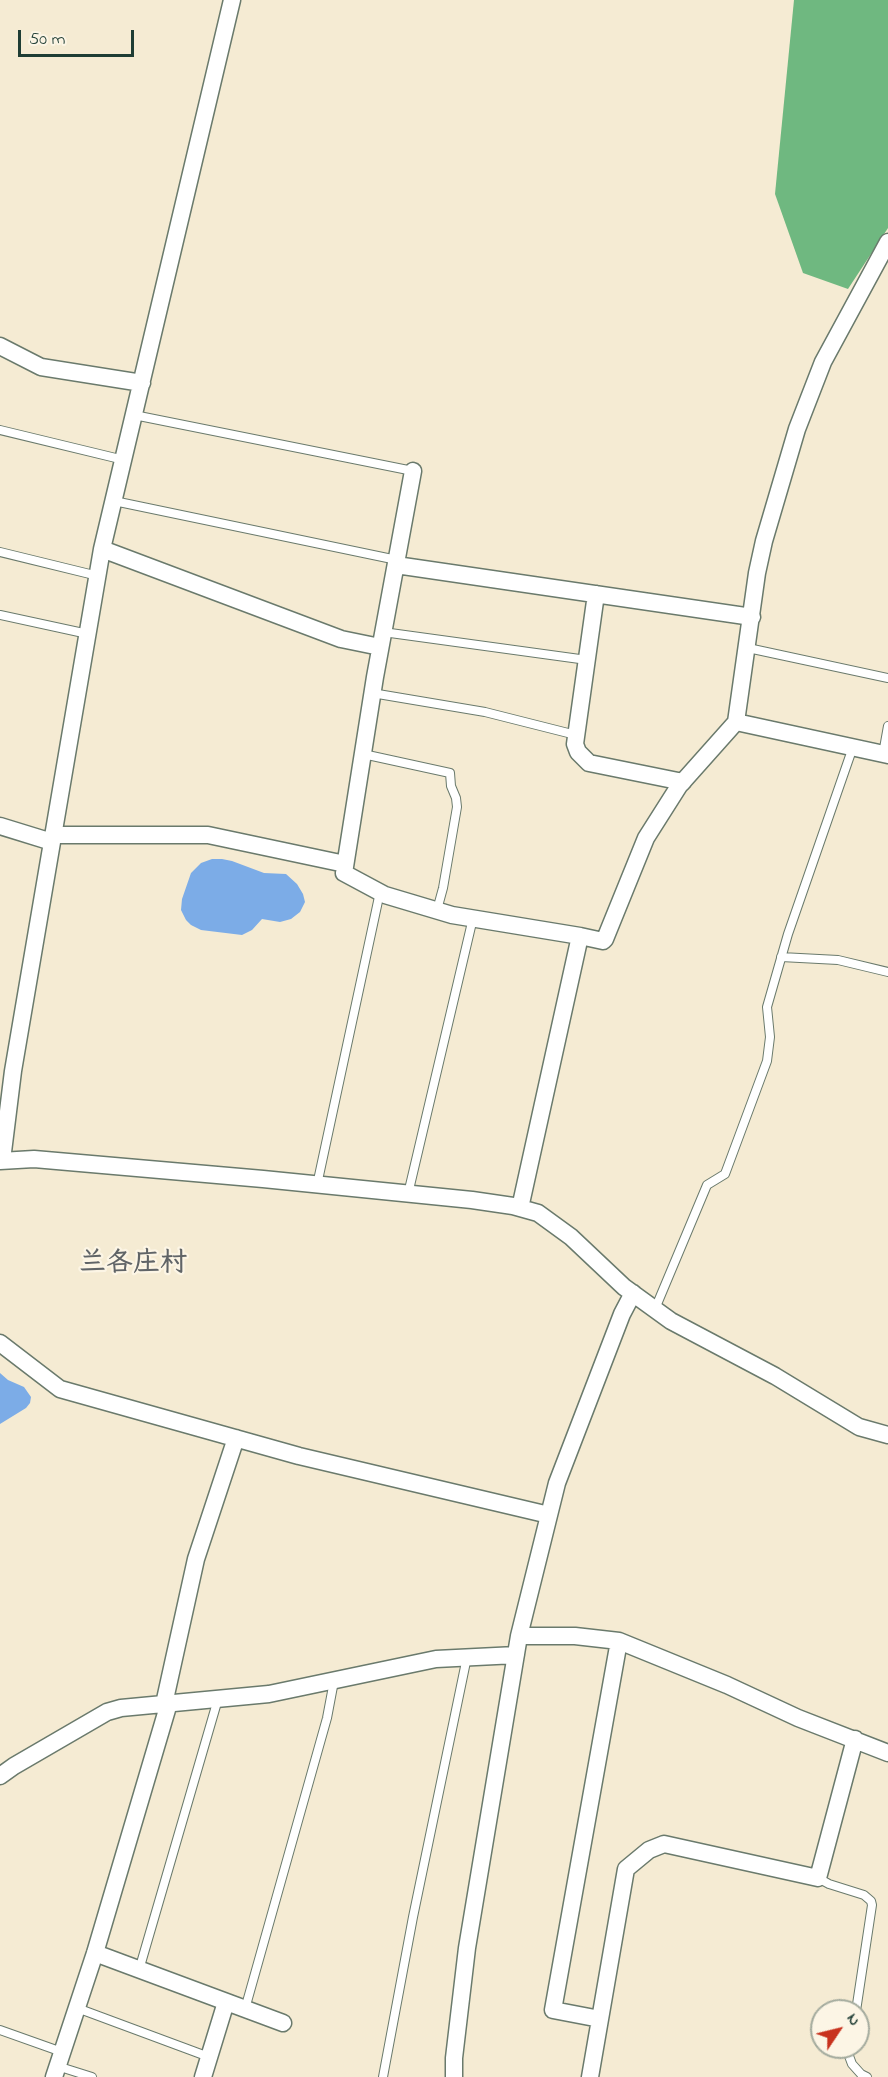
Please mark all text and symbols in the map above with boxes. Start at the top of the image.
scale bar [21,18,136,56]
text: 50 m [29,27,66,53]
district label: 兰各庄村 [79,1250,187,1282]
north arrow [810,1999,870,2059]
text: N [840,2009,866,2031]

